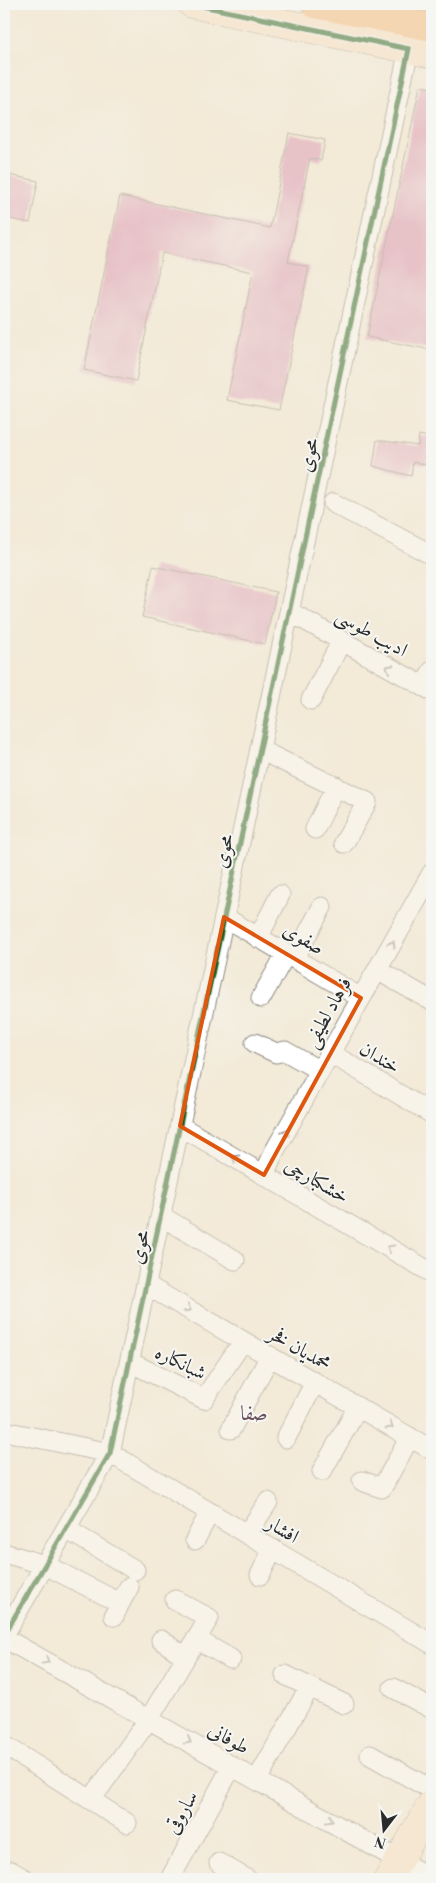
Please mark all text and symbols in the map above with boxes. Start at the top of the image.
street label: محوی [294,436,325,475]
street label: ادیب طوسی [330,603,412,664]
one-way arrow [386,664,395,674]
street label: محوی [209,832,240,871]
street label: صفوی [278,918,328,961]
one-way arrow [385,941,395,950]
street label: فرهاد لطیفی [299,973,359,1053]
street label: خندان [354,1036,404,1080]
one-way arrow [279,1128,289,1137]
street label: خشکبارچی [279,1153,353,1210]
one-way arrow [231,1154,240,1164]
street label: محوی [125,1228,156,1267]
one-way arrow [387,1245,396,1255]
one-way arrow [183,1303,192,1313]
street label: محمدیان فخر [262,1320,335,1377]
street label: شبانکاره [150,1340,210,1386]
district label: صفا [240,1401,268,1427]
one-way arrow [384,1419,393,1429]
street label: افشار [259,1510,303,1550]
one-way arrow [41,1655,50,1665]
street label: طوفانی [203,1718,253,1761]
one-way arrow [183,1735,192,1745]
street label: ساروقی [160,1786,204,1839]
north arrow [358,1806,408,1856]
one-way arrow [324,1814,333,1824]
text: N [373,1831,388,1852]

